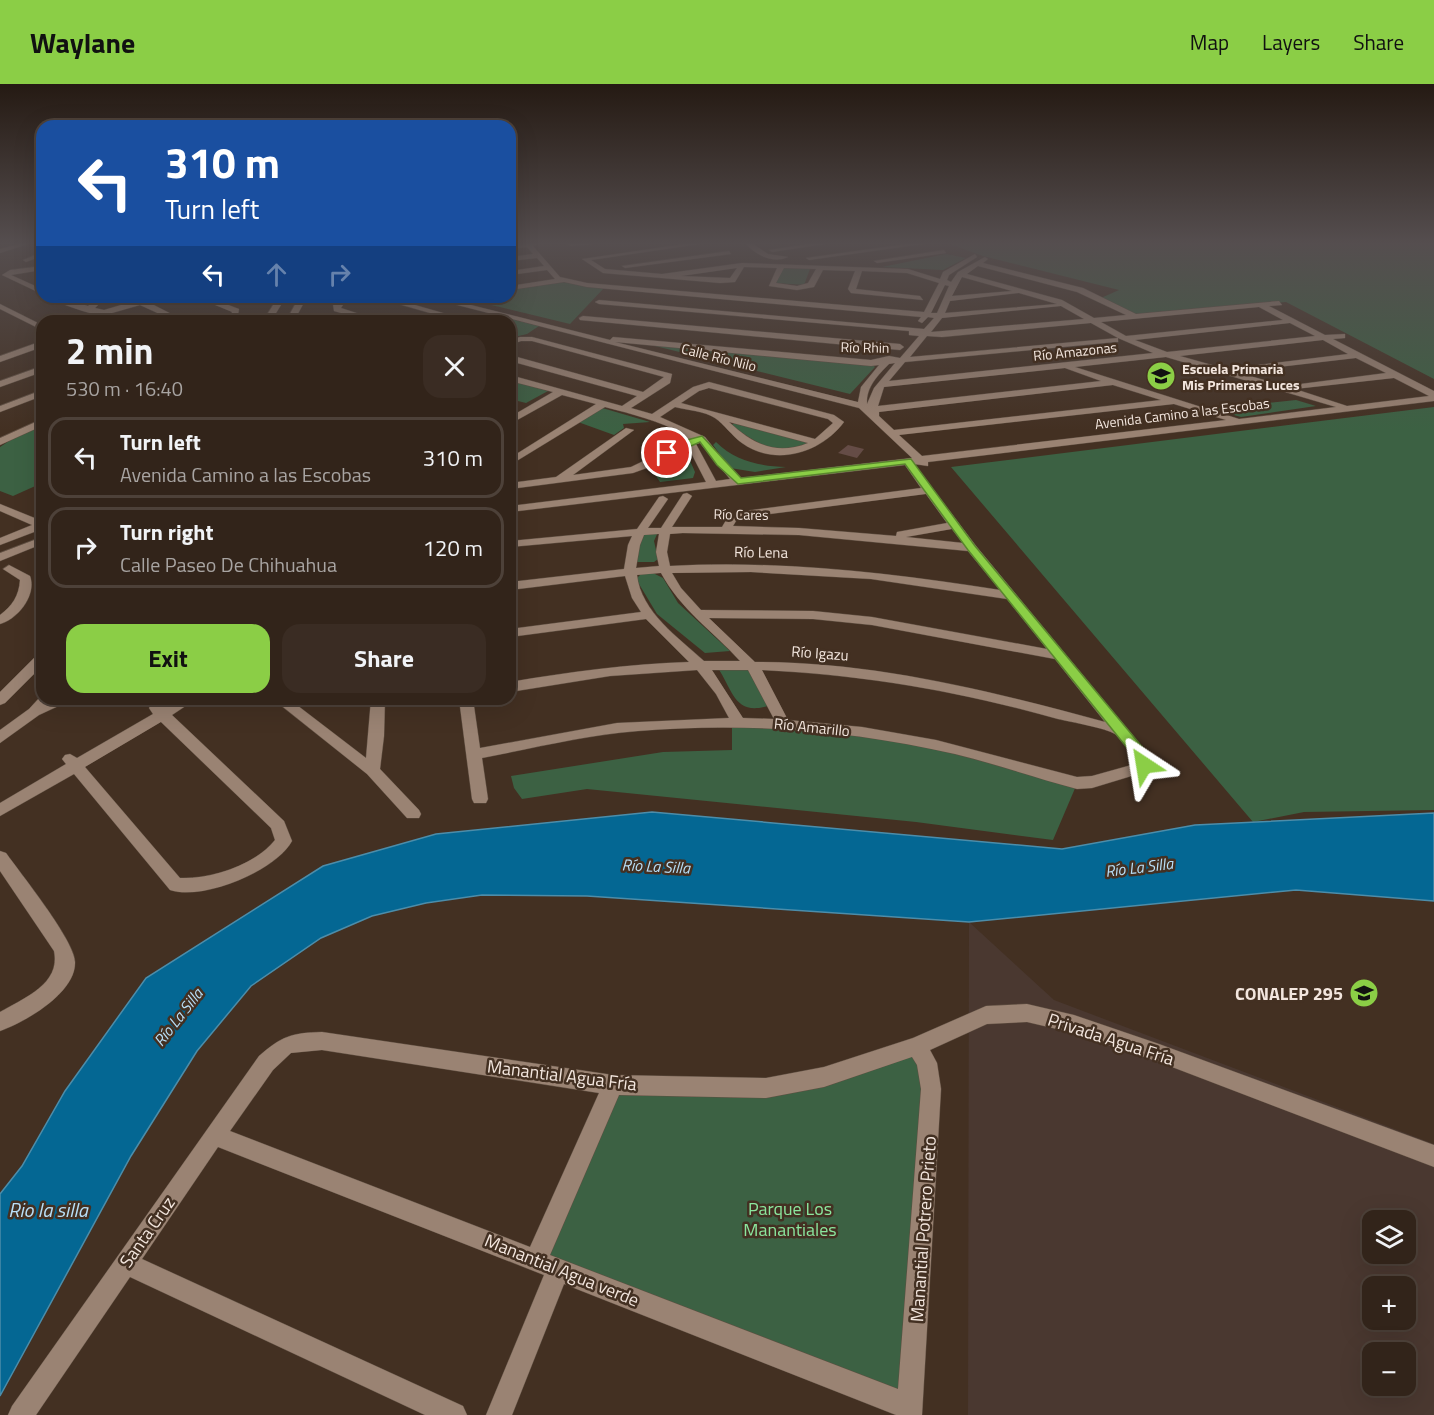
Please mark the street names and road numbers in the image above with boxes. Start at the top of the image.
street label: Río Rhin [840,336,890,358]
street label: Río Amazonas [1032,336,1118,366]
street label: Calle Río Nilo [679,338,759,376]
street label: Avenida Camino a las Escobas [1094,392,1270,434]
street label: Río Cares [713,503,769,525]
street label: Río Lena [734,540,789,564]
street label: Río Igazu [791,640,849,666]
street label: Río Amarillo [773,712,851,742]
street label: Privada Agua Fría [1044,1006,1178,1072]
street label: Manantial Agua Fría [486,1052,638,1098]
street label: Manantial Potrero Prieto [903,1135,943,1323]
street label: Santa Cruz [113,1191,181,1273]
street label: Manantial Agua verde [481,1227,643,1313]

